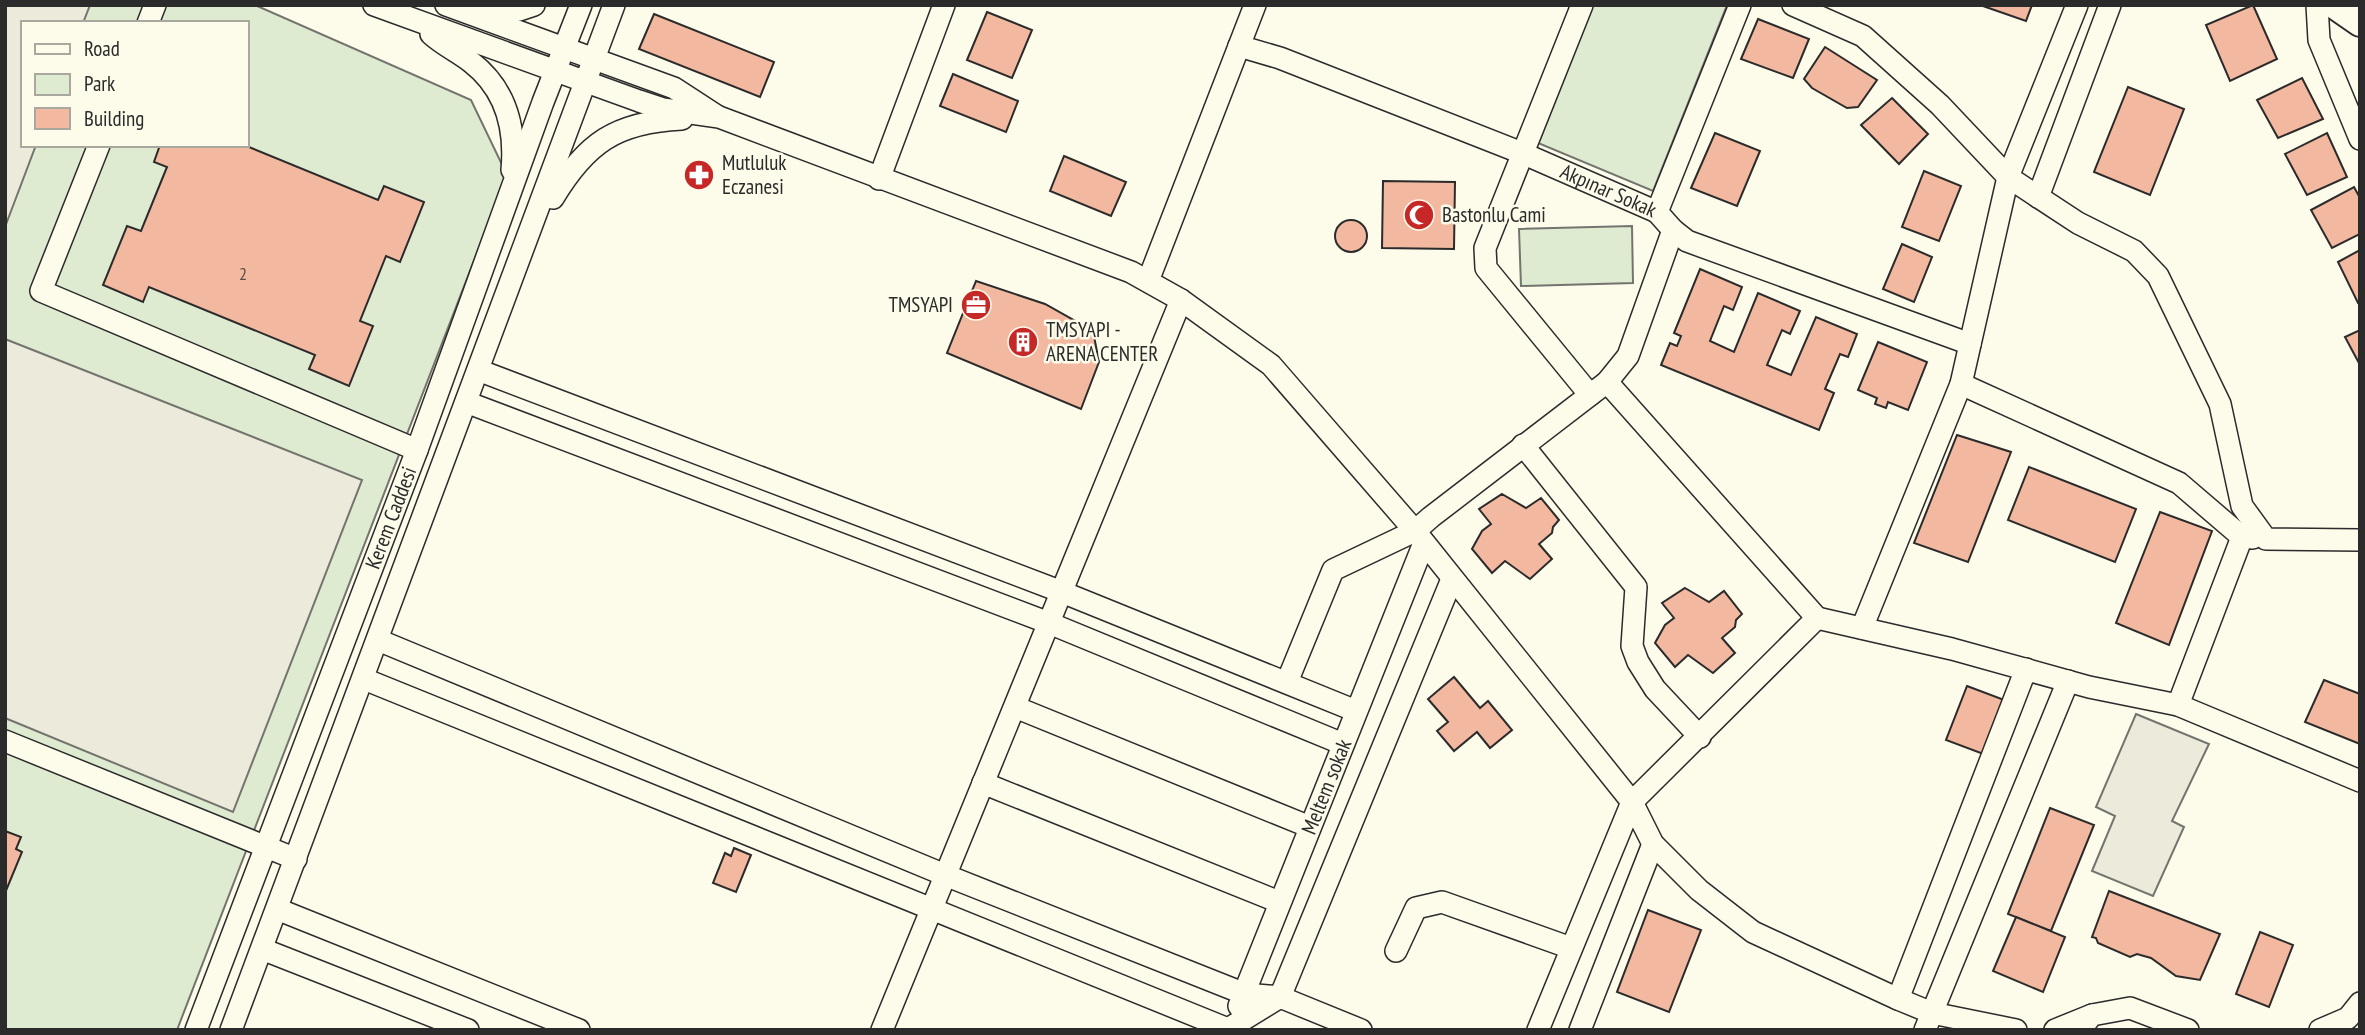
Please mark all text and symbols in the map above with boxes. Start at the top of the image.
legend [21,21,248,147]
text: Road [84,35,120,62]
text: Park [84,70,115,97]
text: Building [84,105,144,132]
place label: Mutluluk Eczanesi [722,149,786,200]
street label: Akpınar Sokak [1556,157,1661,223]
pharmacy icon: Mutluluk Eczanesi [682,158,716,192]
mosque icon: Bastonlu Cami [1402,198,1436,232]
place label: Bastonlu Cami [1442,201,1546,228]
house number: 2 [239,262,247,285]
office icon: TMSYAPI [959,288,993,322]
place label: TMSYAPI [889,291,953,318]
place label: TMSYAPI - ARENA CENTER [1046,316,1158,367]
building icon: TMSYAPI - ARENA CENTER [1006,325,1040,359]
street label: Kerem Caddesi [359,463,422,573]
street label: Meltem sokak [1295,735,1357,838]

